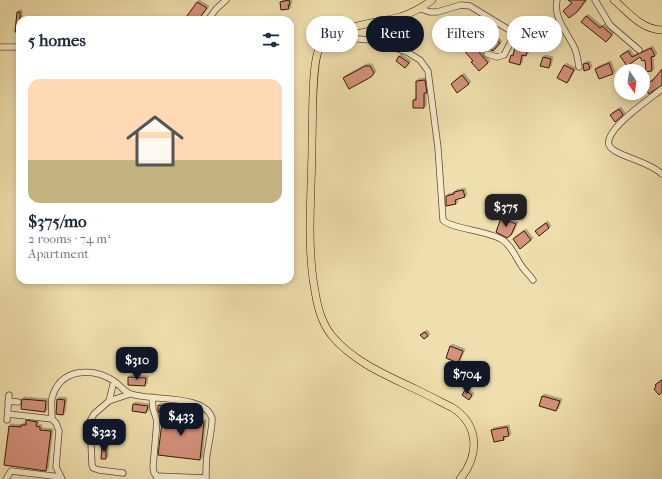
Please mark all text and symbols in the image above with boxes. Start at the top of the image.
chip: Buy [306,16,358,52]
chip: Rent [366,16,424,52]
chip: Filters [432,16,499,52]
chip: New [507,16,562,52]
icon: filters [260,29,282,51]
text: 5 homes [28,30,86,50]
north arrow [614,64,650,100]
map controls [614,64,650,100]
icon: home [119,105,191,177]
pin: $375 [482,194,530,228]
text: $375 [494,199,518,214]
text: $375/mo [28,211,87,231]
text: 2 rooms · 74 m² [28,231,111,246]
text: Apartment [28,246,89,261]
pin: $310 [113,347,161,381]
text: $310 [125,352,149,367]
pin: $704 [443,361,491,395]
text: $704 [453,366,481,381]
pin: $433 [157,403,205,437]
text: $433 [168,408,194,423]
pin: $323 [80,419,128,453]
text: $323 [92,424,116,439]

